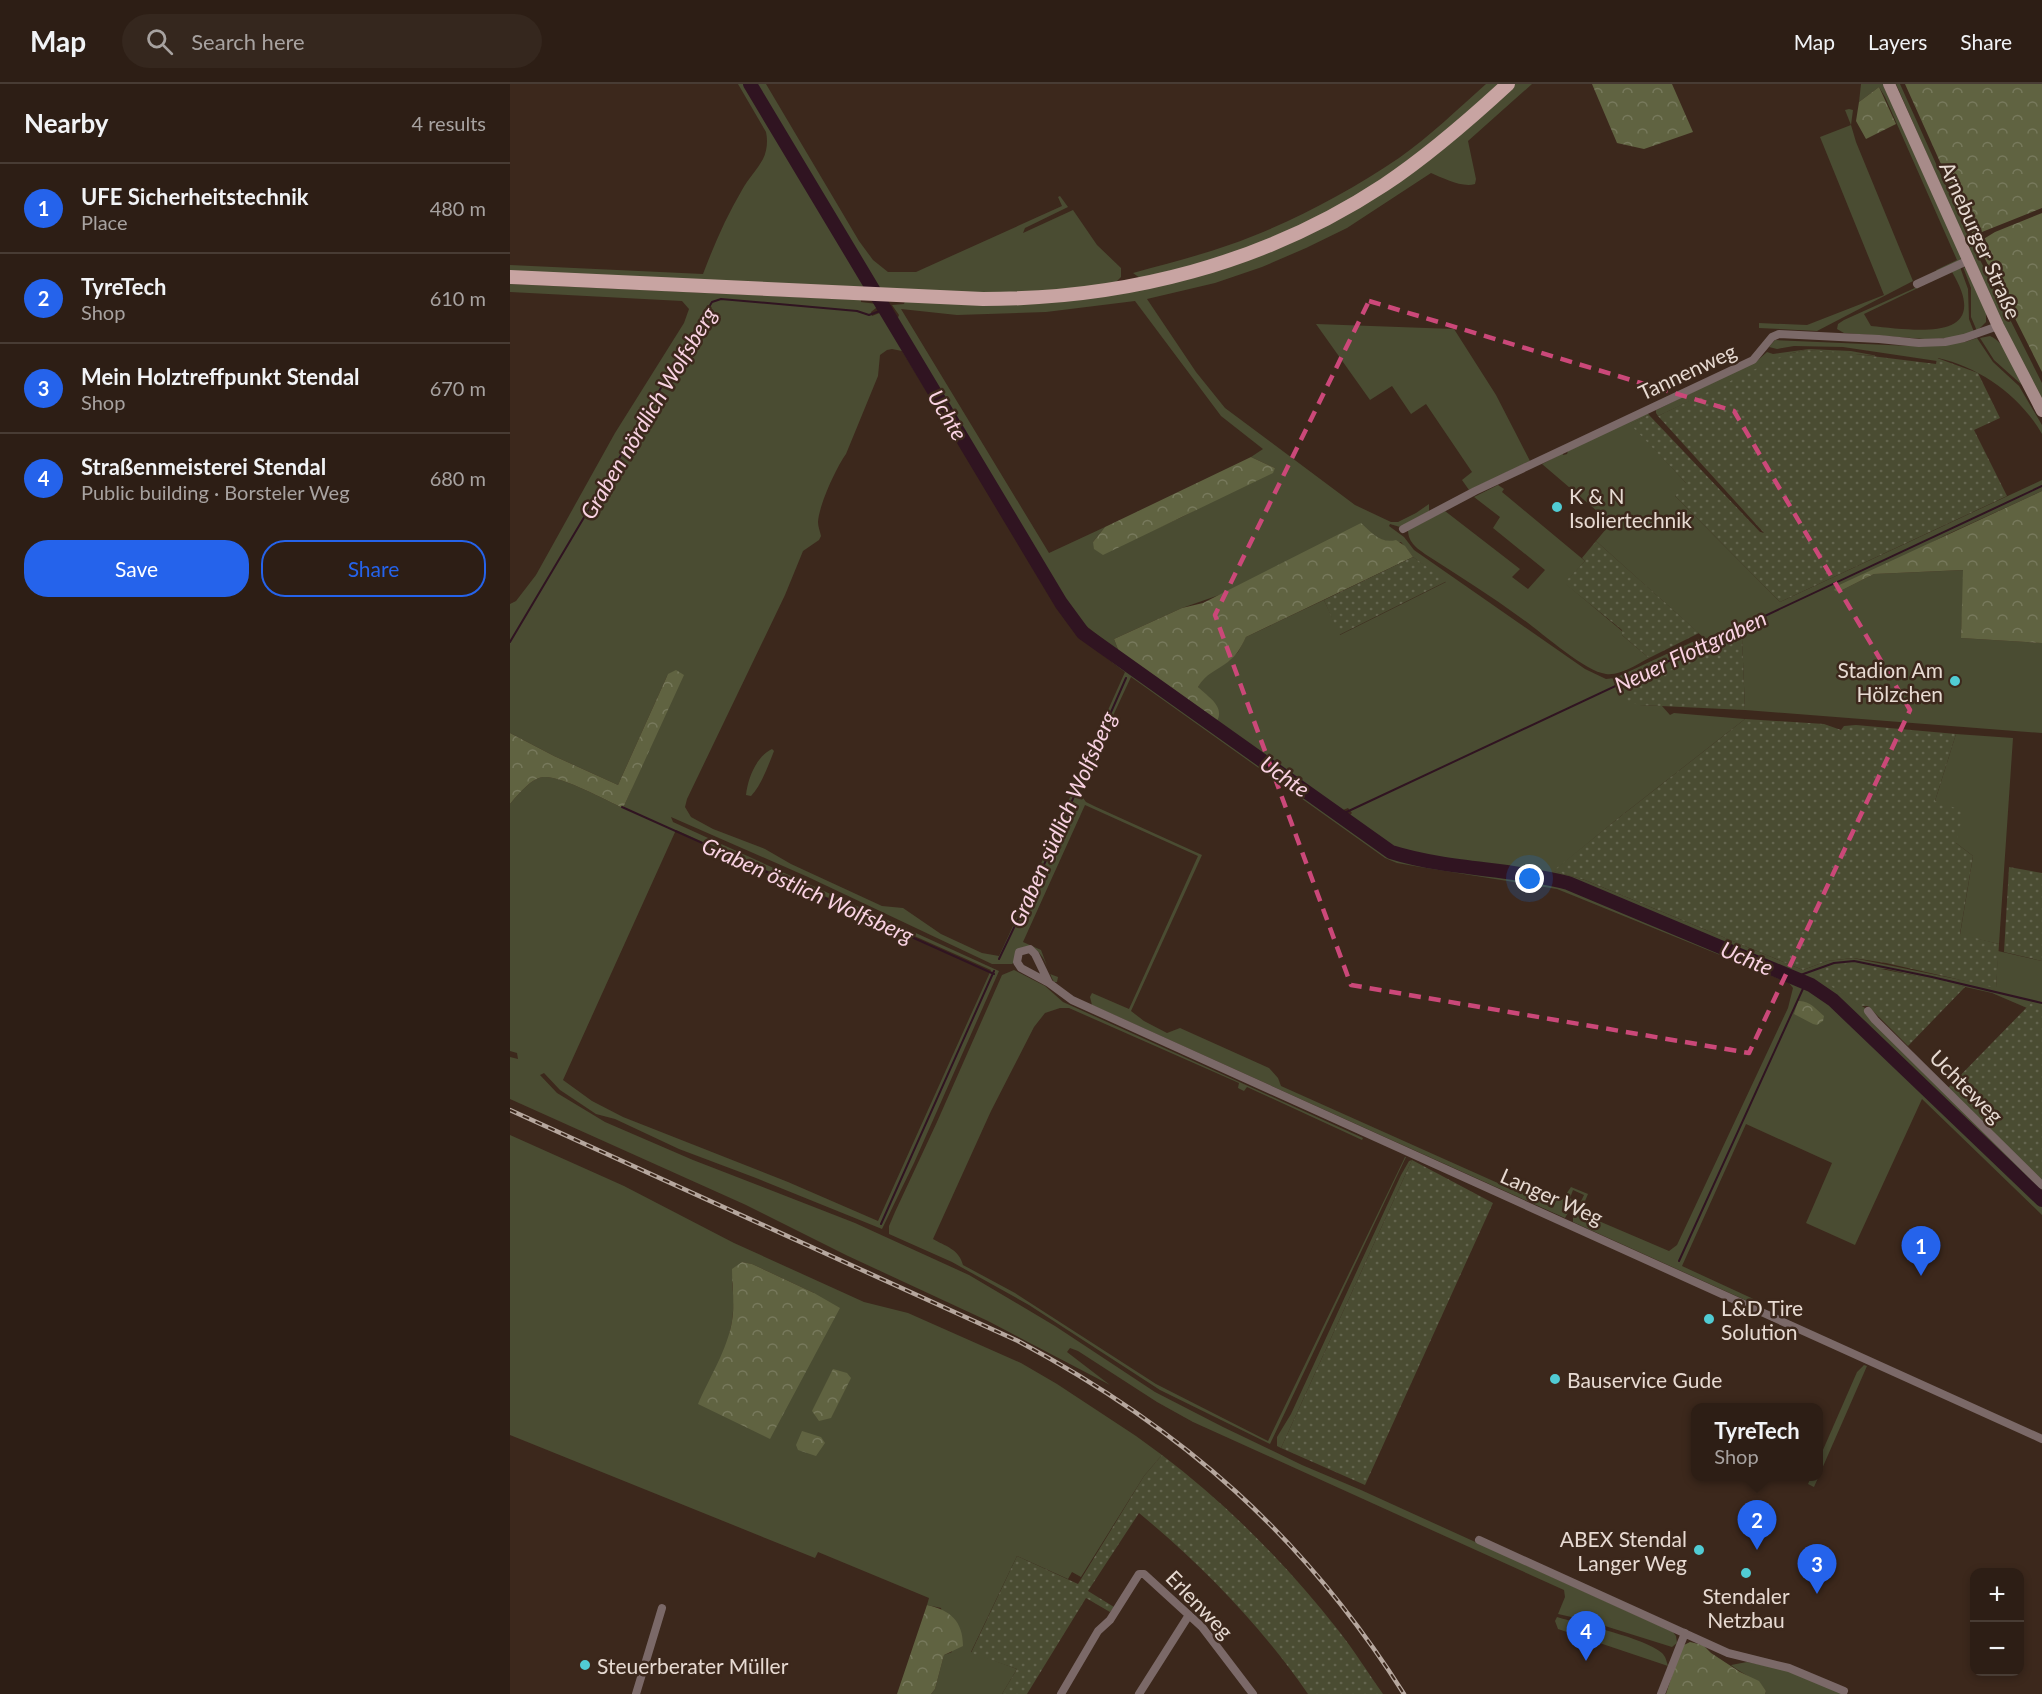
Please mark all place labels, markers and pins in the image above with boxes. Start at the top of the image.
place label: K & N Isoliertechnik [1569,483,1692,532]
marker: K & N Isoliertechnik [1550,500,1564,514]
place label: Stadion Am Hölzchen [1838,657,1943,706]
marker: Stadion Am Hölzchen [1948,674,1962,688]
pin: 1 [1902,1226,1940,1276]
place label: L&D Tire Solution [1721,1295,1803,1344]
marker: L&D Tire Solution [1702,1312,1716,1326]
place label: Bauservice Gude [1567,1367,1722,1392]
marker: Bauservice Gude [1548,1372,1562,1386]
pin: 2 [1738,1500,1776,1550]
place label: ABEX Stendal Langer Weg [1560,1526,1687,1575]
marker: ABEX Stendal Langer Weg [1692,1543,1706,1557]
pin: 3 [1798,1544,1836,1594]
marker: Stendaler Netzbau [1739,1566,1753,1580]
place label: Stendaler Netzbau [1702,1583,1790,1632]
pin: 4 [1566,1612,1606,1661]
place label: Steuerberater Müller [597,1653,789,1678]
marker: Steuerberater Müller [578,1658,592,1672]

